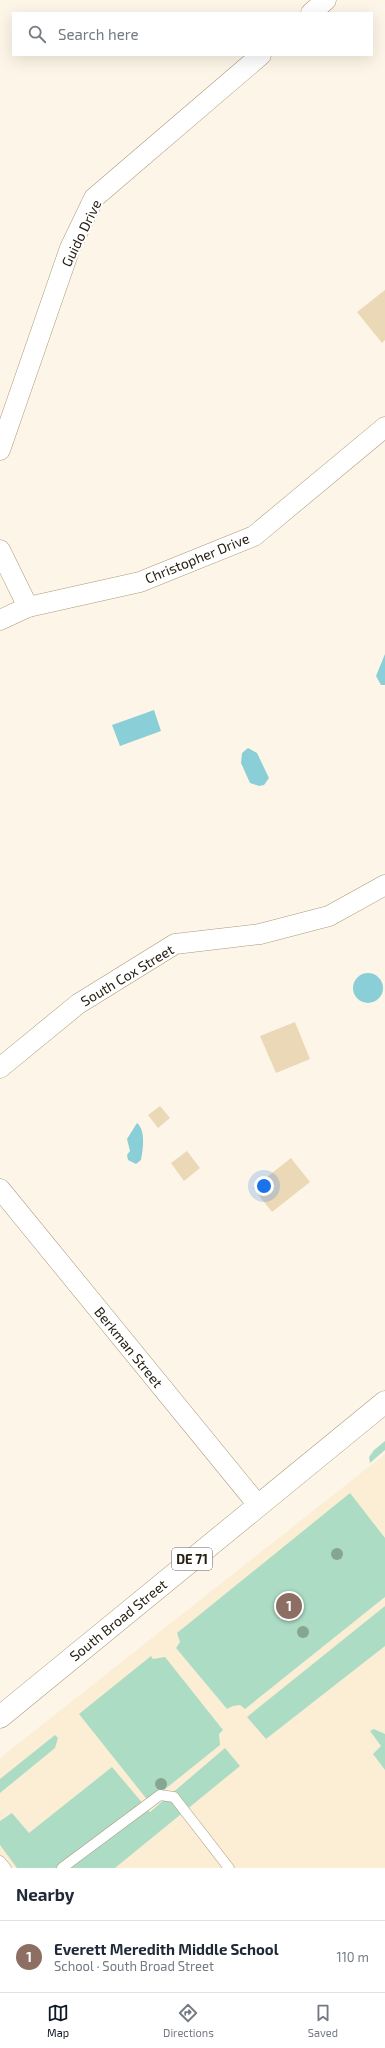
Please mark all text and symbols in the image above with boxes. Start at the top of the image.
search box [12,12,373,56]
icon: search [26,23,48,45]
text: Search here [58,25,139,43]
street label: Guido Drive [57,197,105,269]
street label: Christopher Drive [142,529,252,587]
street label: South Cox Street [77,941,177,1009]
your location [254,1176,274,1196]
street label: Berkman Street [91,1303,167,1391]
road number: DE 71 [172,1548,212,1570]
street label: South Broad Street [66,1576,170,1664]
pin: 1 [276,1591,302,1621]
text: Nearby [16,1884,74,1904]
text: Everett Meredith Middle School [54,1940,279,1958]
text: 1 [26,1949,32,1965]
text: 110 m [337,1949,369,1965]
text: School · South Broad Street [54,1958,214,1974]
tab: Map [47,2002,69,2039]
tab: Directions [163,2002,214,2039]
tab: Saved [308,2002,338,2039]

